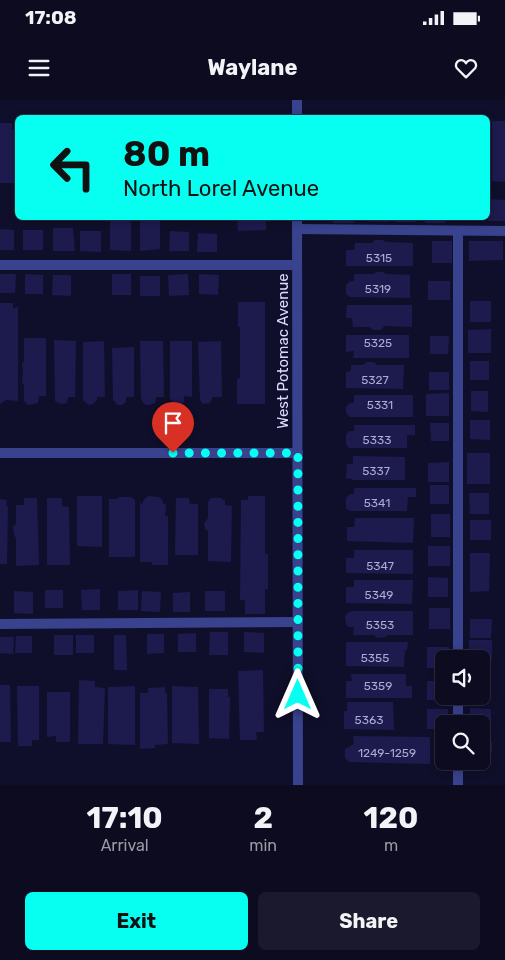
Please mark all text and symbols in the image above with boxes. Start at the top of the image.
text: 17:08 [25,6,77,29]
icon: menu [25,54,53,82]
text: Waylane [207,54,298,81]
icon: heart [452,54,480,82]
text: 80 m [123,133,210,175]
icon: left [40,135,105,200]
text: North Lorel Avenue [123,175,319,202]
house number: 5315 [366,251,392,265]
street label: West Potomac Avenue [274,273,292,429]
house number: 5319 [365,282,391,296]
house number: 5325 [364,336,392,350]
house number: 5327 [361,373,389,387]
house number: 5331 [367,398,393,412]
pin [152,402,194,453]
icon: arrive [159,409,187,437]
house number: 5333 [363,433,391,447]
house number: 5337 [362,464,390,478]
house number: 5341 [364,496,390,510]
house number: 5347 [366,559,394,573]
house number: 5349 [365,588,393,602]
house number: 5353 [366,618,394,632]
map controls [435,650,490,770]
button: sound [435,650,490,705]
house number: 5355 [361,651,389,665]
position arrow [271,668,323,720]
house number: 5359 [364,679,392,693]
house number: 5363 [355,713,383,727]
button: search [435,715,490,770]
house number: 1249-1259 [358,746,416,760]
text: 17:10 [87,800,163,836]
text: 2 [253,800,273,836]
text: 120 [364,800,418,836]
text: Arrival [101,836,149,855]
text: min [249,836,277,855]
text: m [384,836,398,855]
button: Exit [25,892,248,950]
button: Share [258,892,480,950]

